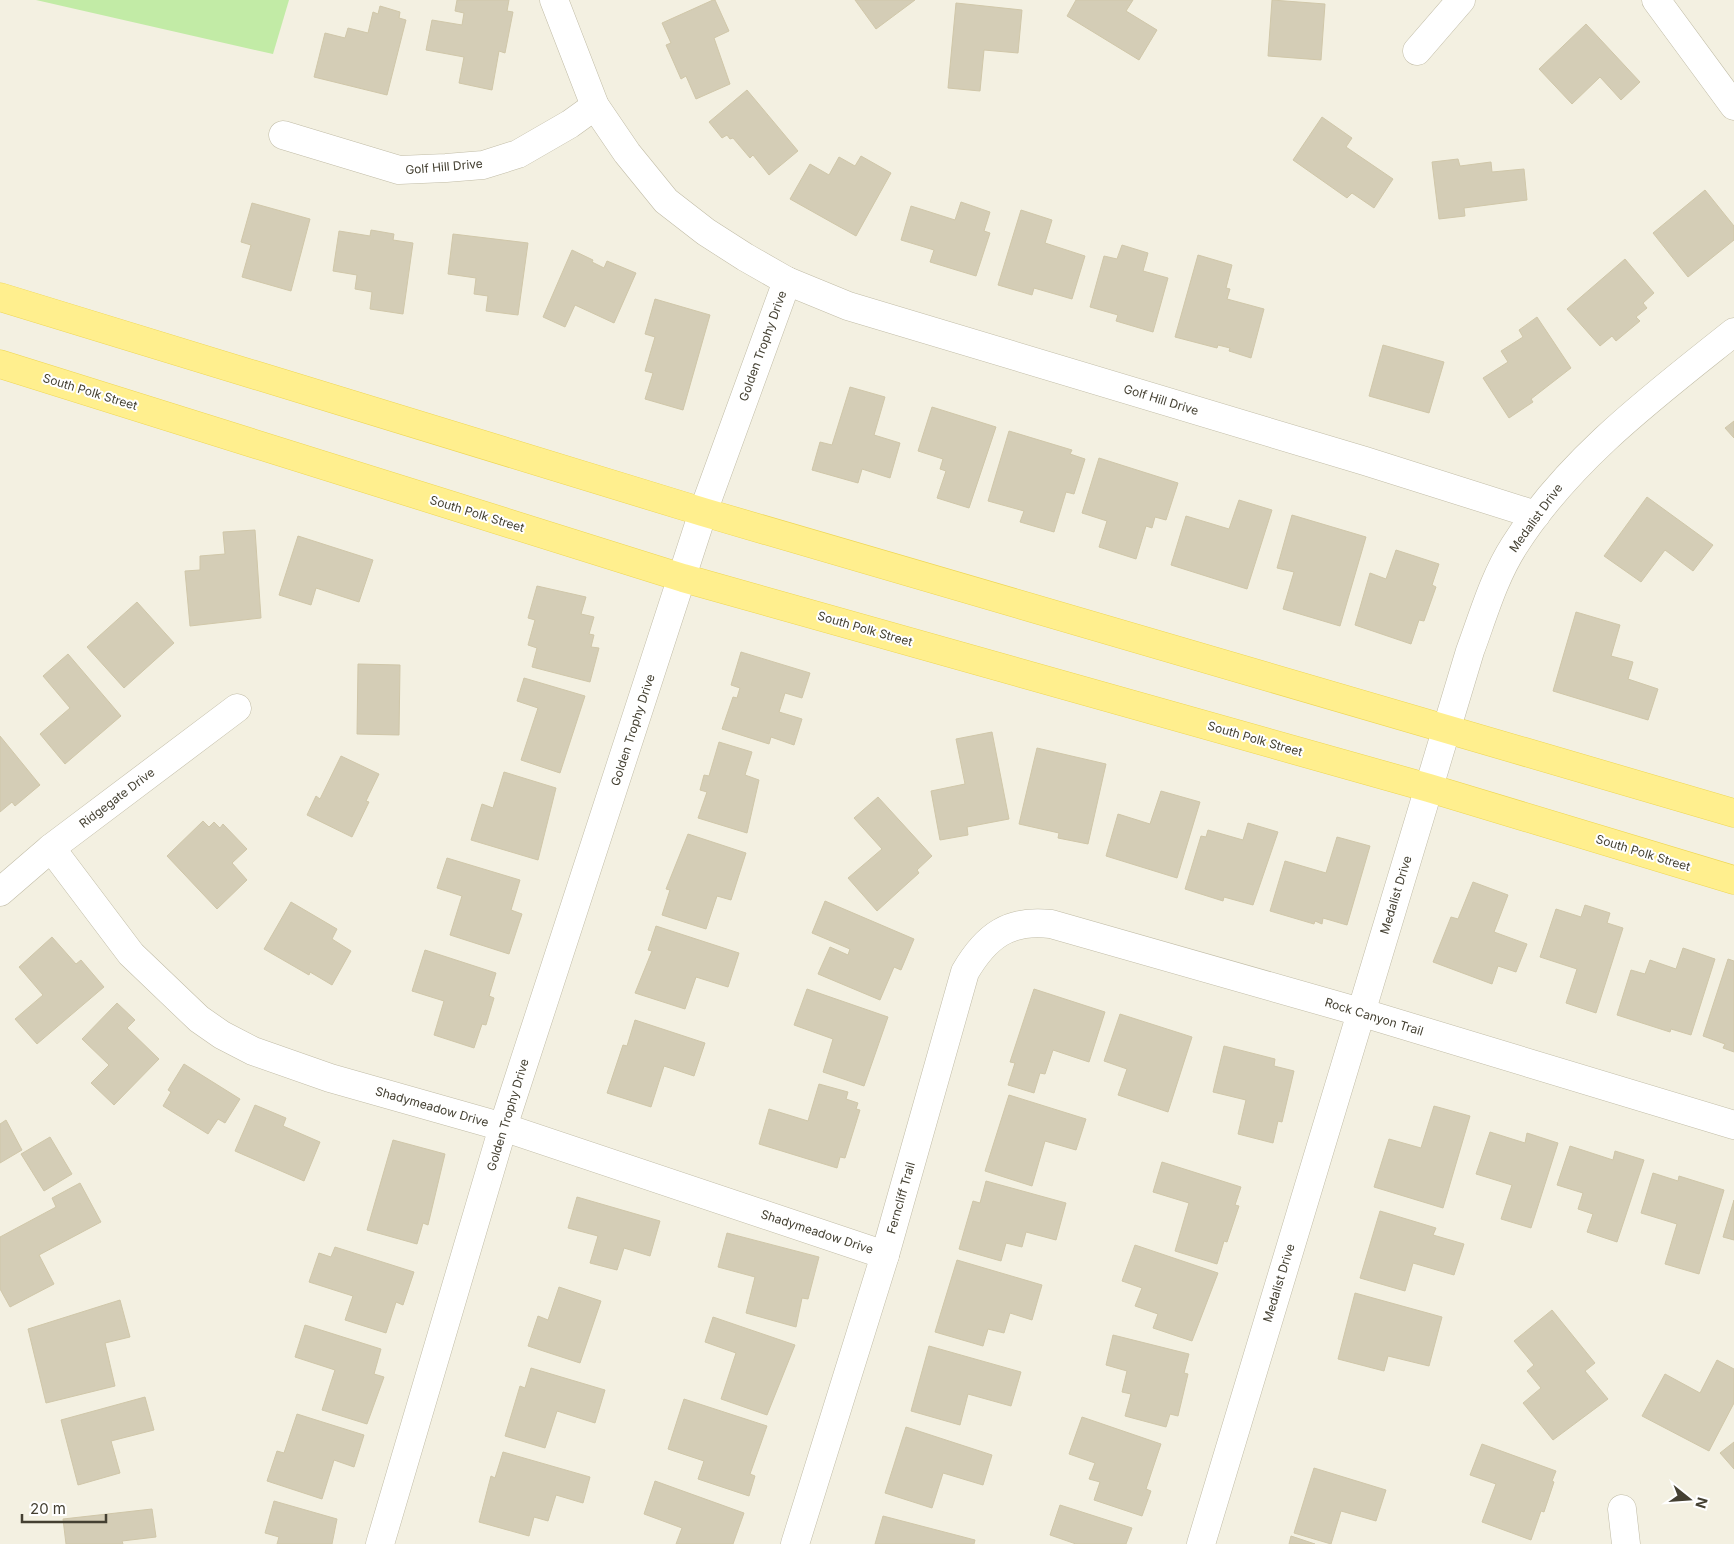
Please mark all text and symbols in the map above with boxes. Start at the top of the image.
street label: Golf Hill Drive [405,156,483,177]
street label: Golden Trophy Drive [736,288,790,403]
street label: South Polk Street [41,370,139,413]
street label: Golf Hill Drive [1122,381,1200,418]
street label: Medalist Drive [1506,480,1566,555]
street label: South Polk Street [428,492,526,535]
street label: South Polk Street [816,608,914,649]
street label: Golden Trophy Drive [607,672,658,788]
street label: South Polk Street [1206,718,1304,759]
street label: Ridgegate Drive [76,764,157,831]
street label: South Polk Street [1594,831,1692,874]
street label: Medalist Drive [1376,854,1415,936]
street label: Rock Canyon Trail [1323,994,1425,1039]
street label: Golden Trophy Drive [483,1057,532,1173]
street label: Shadymeadow Drive [374,1083,491,1130]
street label: Ferncliff Trail [883,1160,918,1235]
street label: Shadymeadow Drive [759,1206,875,1257]
street label: Medalist Drive [1259,1242,1298,1324]
north arrow [1664,1474,1714,1524]
scale bar [22,1492,106,1524]
text: N [1692,1495,1712,1511]
text: 20 m [30,1499,66,1518]

